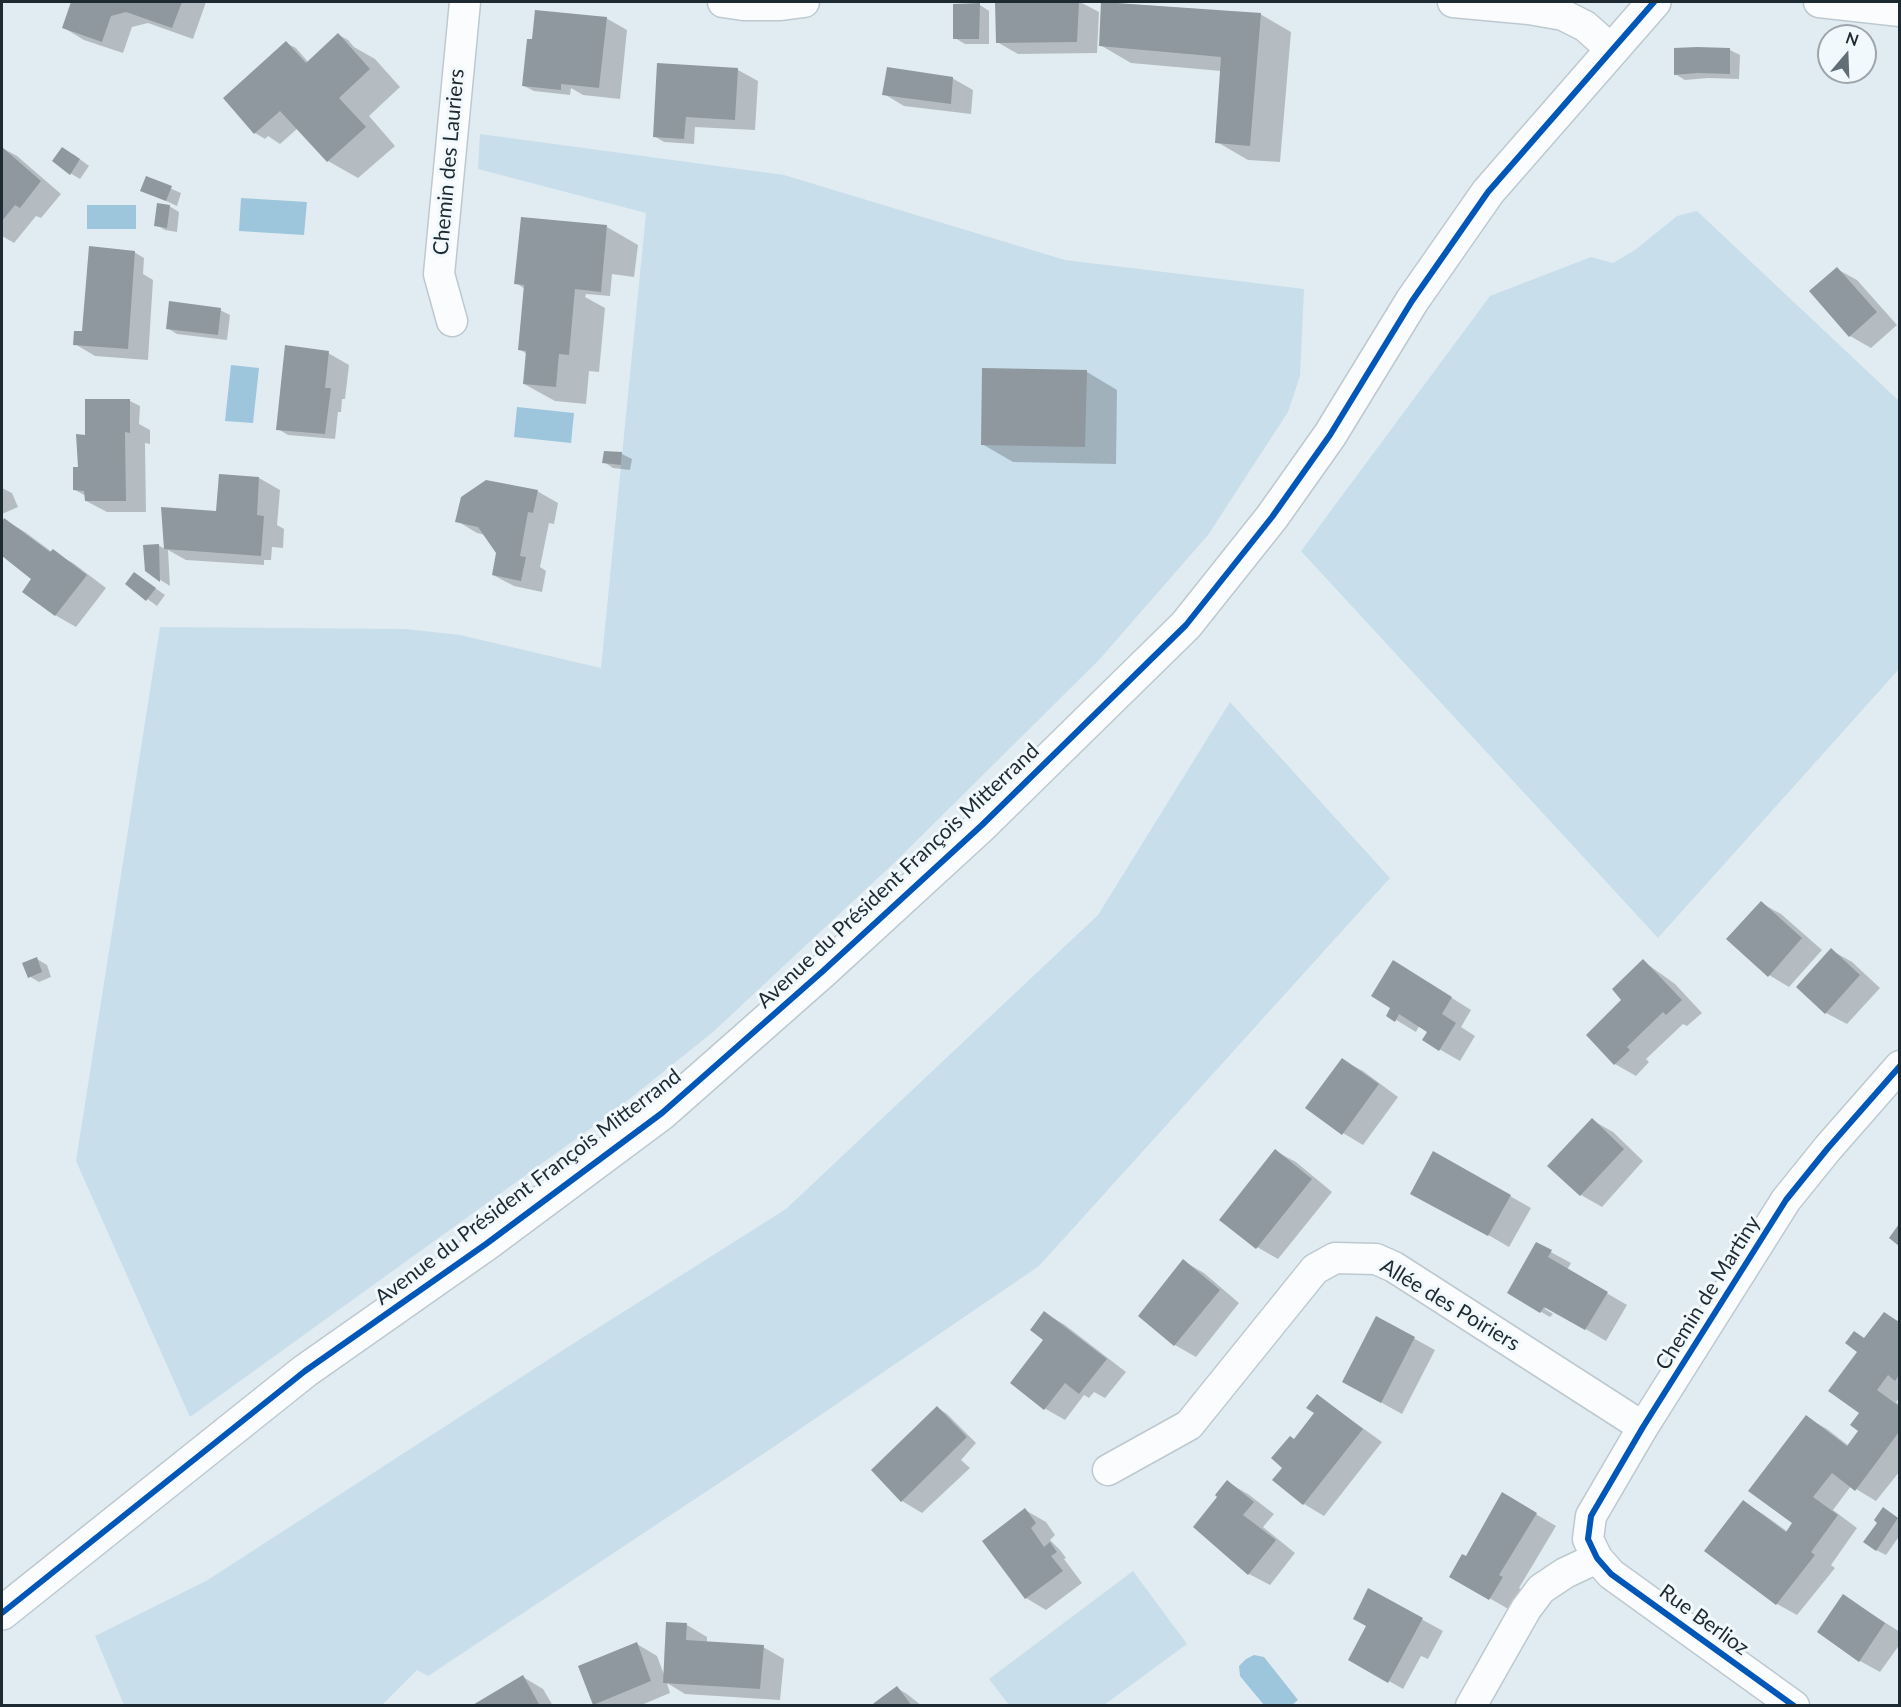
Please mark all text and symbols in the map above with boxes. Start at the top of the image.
north arrow [1817,24,1877,84]
text: N [1843,27,1861,49]
street label: Chemin des Lauriers [428,68,470,256]
street label: Avenue du Président François Mitterrand [752,738,1044,1014]
street label: Avenue du Président François Mitterrand [370,1064,686,1310]
street label: Chemin de Martiny [1650,1211,1766,1375]
street label: Allée des Poiriers [1376,1253,1524,1357]
street label: Rue Berlioz [1654,1579,1754,1661]

